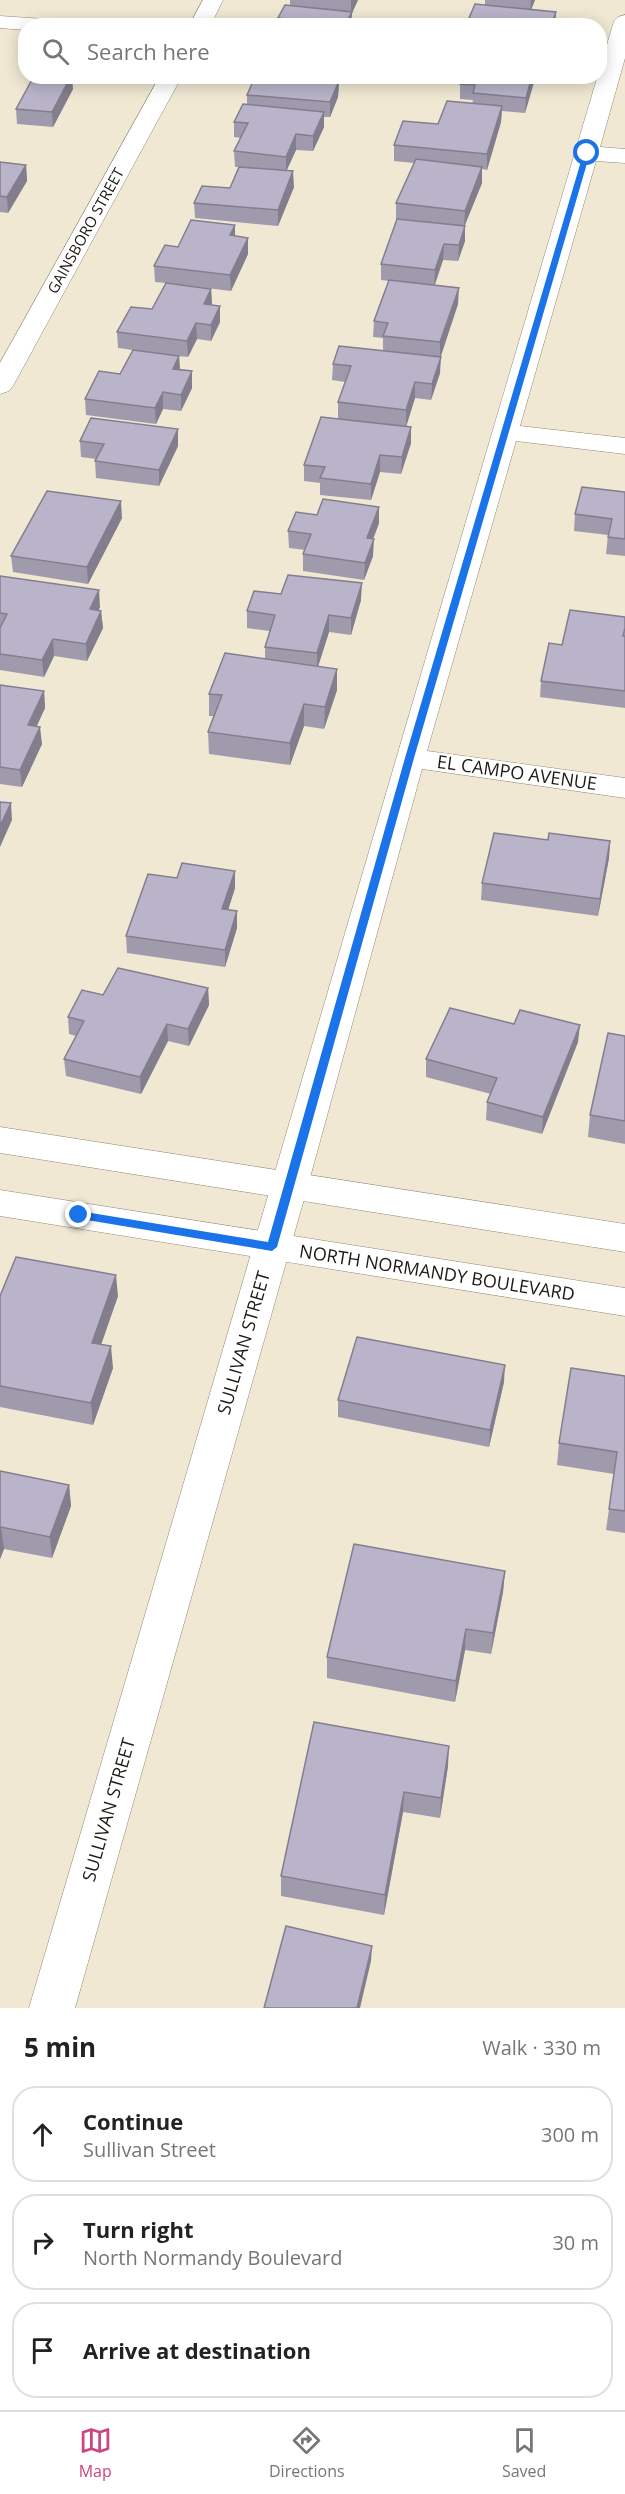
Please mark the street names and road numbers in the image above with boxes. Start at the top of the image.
street label: GAINSBORO STREET [42,163,128,297]
street label: EL CAMPO AVENUE [436,749,599,795]
street label: NORTH NORMANDY BOULEVARD [298,1238,577,1306]
street label: SULLIVAN STREET [211,1268,275,1417]
street label: SULLIVAN STREET [76,1735,140,1884]

